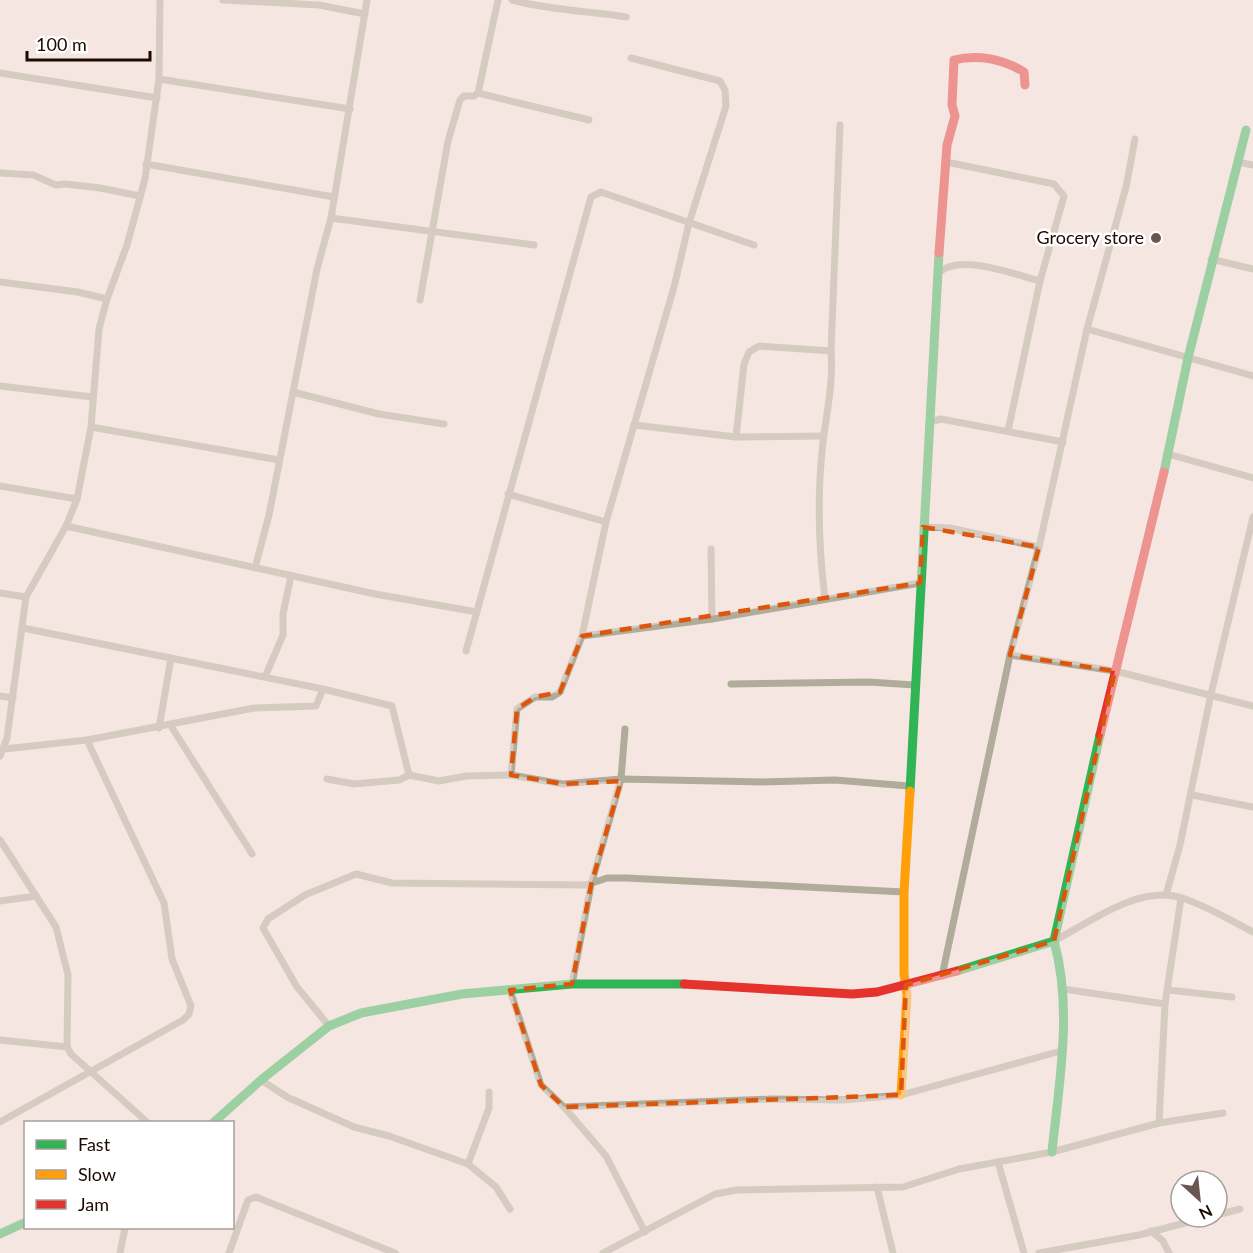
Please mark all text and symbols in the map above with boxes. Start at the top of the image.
scale bar [27,24,150,62]
text: 100 m [36,33,87,55]
place label: Grocery store [1037,226,1144,248]
marker: Grocery store [1149,231,1163,245]
legend [24,1121,234,1229]
text: Fast [78,1133,111,1155]
text: Slow [78,1163,116,1185]
north arrow [1169,1169,1229,1229]
text: Jam [78,1193,109,1215]
text: N [1196,1202,1216,1224]

